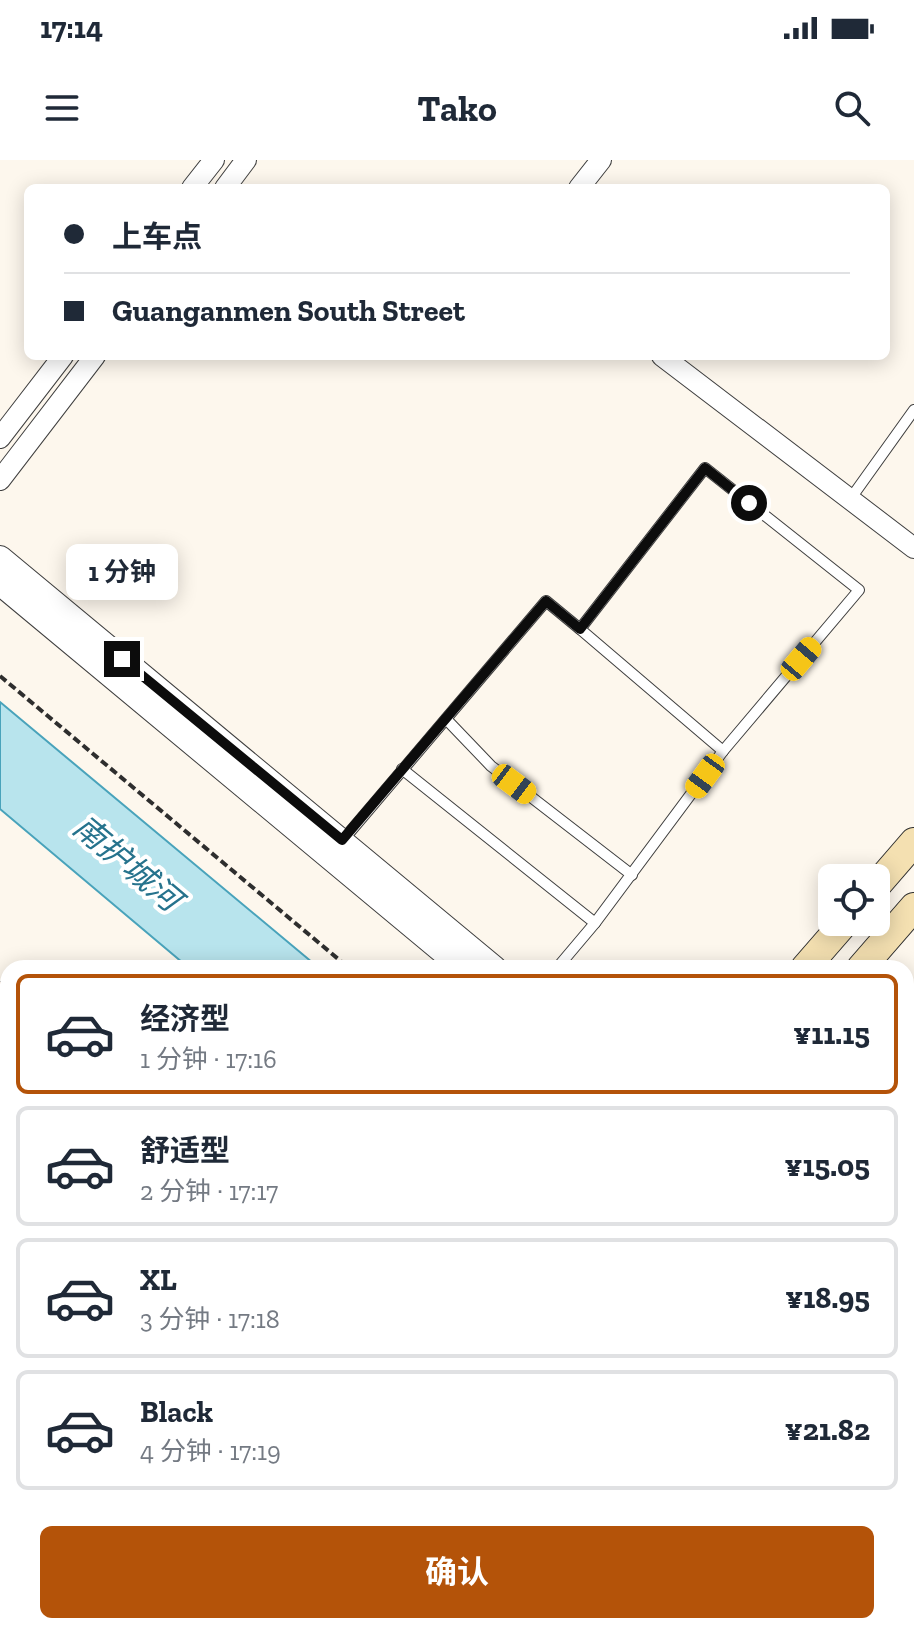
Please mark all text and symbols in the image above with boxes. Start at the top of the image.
text: 17:14 [40,10,103,46]
icon: menu [40,86,84,130]
icon: search [830,86,874,130]
text: Tako [417,87,497,130]
text: 上车点 [112,219,202,255]
text: Guanganmen South Street [112,293,465,329]
route start [731,485,767,521]
callout: 1 分钟 [66,543,178,599]
text: 1 分钟 [88,556,156,588]
car [776,633,826,685]
route end [104,641,140,677]
car [681,750,729,802]
car [488,760,540,808]
water label: 南护城河 [66,807,193,923]
map controls [818,864,890,936]
button: locate [818,864,890,936]
icon: car [44,998,116,1070]
text: 经济型 [140,1001,230,1037]
text: ¥11.15 [793,1016,870,1052]
text: 1 分钟 · 17:16 [140,1043,277,1075]
icon: car [44,1130,116,1202]
text: 舒适型 [140,1133,230,1169]
text: ¥15.05 [785,1148,870,1184]
text: 2 分钟 · 17:17 [140,1175,278,1207]
icon: car [44,1262,116,1334]
text: XL [140,1262,177,1298]
text: ¥18.95 [785,1280,870,1316]
text: 3 分钟 · 17:18 [140,1303,280,1335]
icon: car [44,1394,116,1466]
text: Black [140,1394,213,1430]
text: ¥21.82 [785,1412,870,1448]
text: 4 分钟 · 17:19 [140,1435,281,1467]
button: 确认 [40,1526,874,1618]

